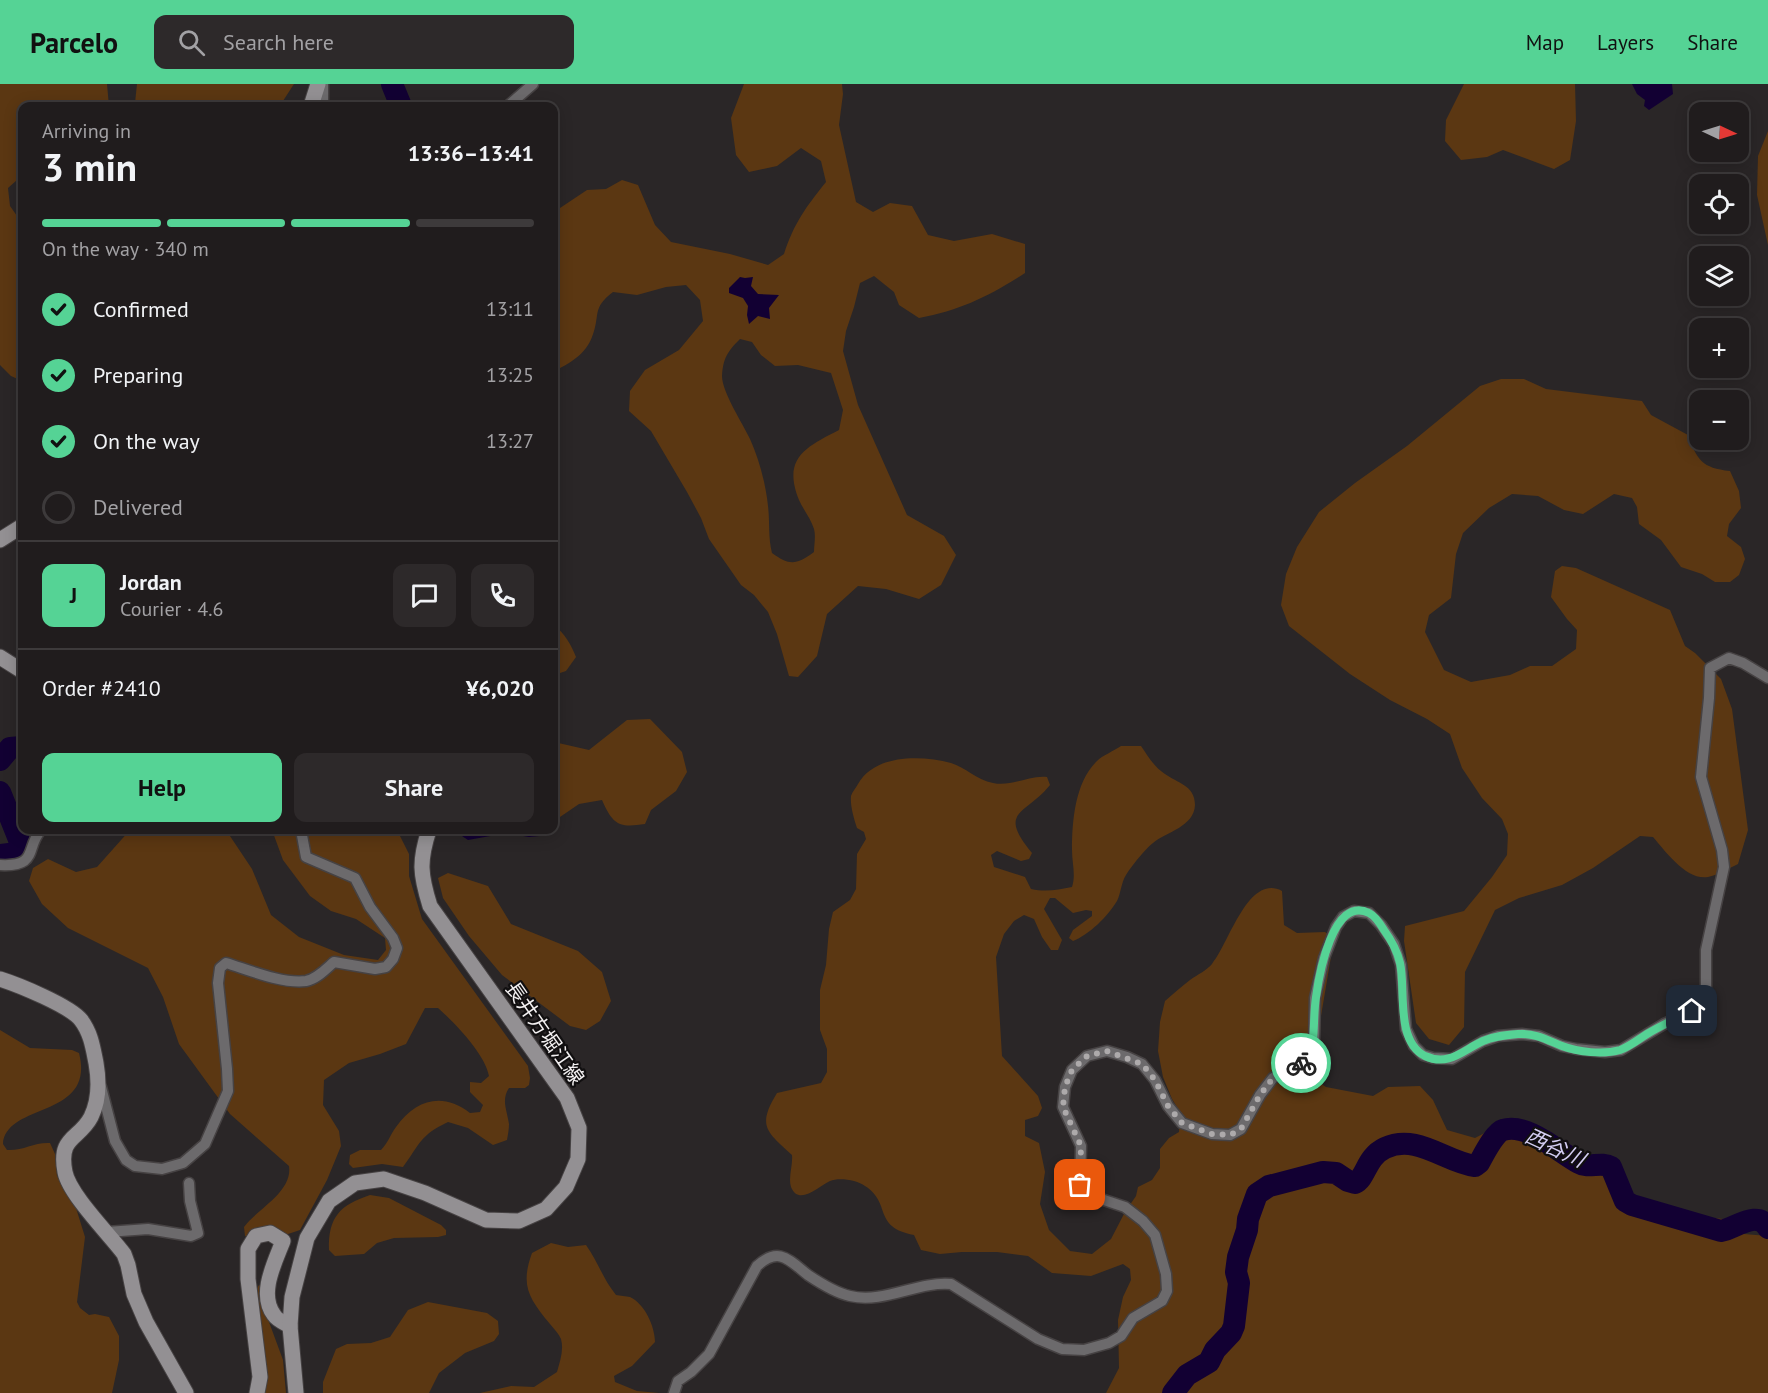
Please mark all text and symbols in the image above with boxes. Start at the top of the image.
search box [154,15,574,69]
text: Parcelo [30,24,118,61]
icon: search [175,26,208,59]
text: Search here [223,28,334,56]
text: Map [1526,29,1564,56]
text: Layers [1597,29,1654,56]
text: Share [1687,29,1738,56]
north arrow [1689,102,1749,162]
map controls [1689,102,1749,450]
text: Arriving in [42,118,131,144]
text: 13:36–13:41 [408,139,534,167]
text: 3 min [42,141,137,192]
button: locate [1689,174,1749,234]
text: On the way · 340 m [42,236,209,262]
button: layers [1689,246,1749,306]
icon: check [42,293,75,326]
text: Confirmed [93,295,189,323]
text: 13:11 [486,296,534,322]
button: + [1689,318,1749,378]
icon: check [42,359,75,392]
text: Preparing [93,361,183,389]
text: 13:25 [486,362,534,388]
button: − [1689,390,1749,450]
icon: check [42,425,75,458]
text: On the way [93,427,200,455]
text: 13:27 [486,428,534,454]
text: Delivered [93,493,183,521]
button: chat [393,564,456,627]
button: phone [471,564,534,627]
text: Jordan [120,568,182,596]
text: J [70,581,77,609]
text: Courier · 4.6 [120,596,223,622]
text: Order #2410 [42,674,161,702]
text: ¥6,020 [466,674,534,702]
button: Help [42,753,282,822]
button: Share [294,753,534,822]
street label: 長井方堀江線 [500,976,590,1090]
pin [1666,985,1717,1036]
icon: home [1675,994,1708,1027]
courier [1271,1033,1331,1093]
icon: bike [1285,1047,1318,1080]
water label: 西谷川 [1521,1122,1591,1174]
pin [1054,1159,1105,1210]
icon: bag [1063,1168,1096,1201]

